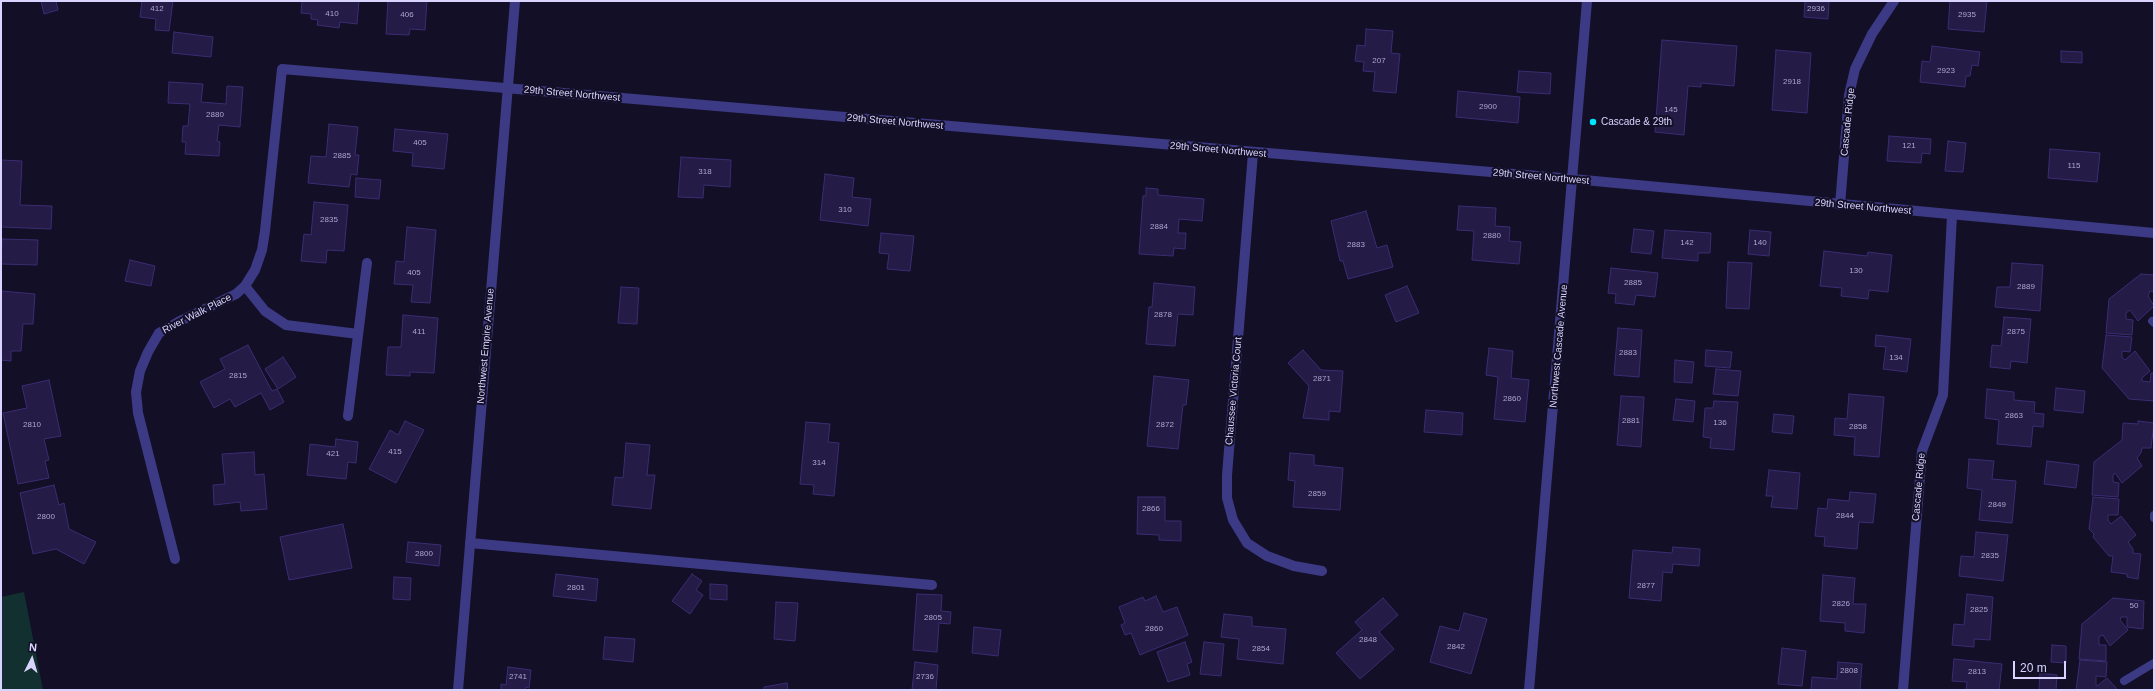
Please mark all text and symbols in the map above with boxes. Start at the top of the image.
house number: 412 [150,4,164,14]
house number: 2936 [1807,4,1825,14]
house number: 410 [325,9,339,19]
house number: 406 [400,10,414,20]
house number: 2935 [1958,10,1976,20]
house number: 207 [1372,56,1386,66]
house number: 2923 [1937,66,1955,76]
house number: 2918 [1783,77,1801,87]
street label: 29th Street Northwest [523,84,621,104]
street label: Cascade Ridge [1838,87,1858,157]
house number: 2900 [1479,102,1497,112]
house number: 145 [1664,105,1678,115]
house number: 2880 [206,110,224,120]
street label: 29th Street Northwest [846,112,944,132]
place label: Cascade & 29th [1601,116,1672,128]
marker: Cascade & 29th [1588,117,1598,127]
house number: 405 [413,138,427,148]
street label: 29th Street Northwest [1169,140,1267,160]
house number: 121 [1902,141,1916,151]
house number: 2885 [333,151,351,161]
house number: 115 [2068,161,2080,171]
house number: 318 [698,167,712,177]
street label: 29th Street Northwest [1492,167,1590,187]
street label: 29th Street Northwest [1814,197,1912,217]
house number: 310 [838,205,852,215]
house number: 2835 [320,215,338,225]
house number: 2884 [1150,222,1168,232]
house number: 2880 [1483,231,1501,241]
house number: 142 [1680,238,1694,248]
house number: 140 [1753,238,1767,248]
house number: 2883 [1347,240,1365,250]
house number: 130 [1849,266,1863,276]
house number: 405 [407,268,421,278]
house number: 2885 [1624,278,1642,288]
house number: 2889 [2017,282,2035,292]
street label: Northwest Cascade Avenue [1548,284,1570,408]
street label: Northwest Empire Avenue [475,288,497,404]
street label: River Walk Place [161,291,233,337]
house number: 2878 [1154,310,1172,320]
house number: 411 [413,327,425,337]
house number: 2875 [2007,327,2025,337]
street label: Chaussee Victoria Court [1223,337,1245,445]
house number: 2883 [1619,348,1637,358]
house number: 134 [1889,353,1903,363]
house number: 2815 [229,371,247,381]
house number: 2871 [1313,374,1331,384]
house number: 2860 [1503,394,1521,404]
house number: 2863 [2005,411,2023,421]
house number: 2881 [1622,416,1640,426]
house number: 136 [1713,418,1727,428]
house number: 2810 [23,420,41,430]
house number: 2872 [1156,420,1174,430]
house number: 2858 [1849,422,1867,432]
house number: 415 [388,447,402,457]
house number: 421 [326,449,340,459]
street label: Cascade Ridge [1910,452,1928,522]
house number: 314 [812,458,826,468]
house number: 2859 [1308,489,1326,499]
house number: 2849 [1988,500,2006,510]
house number: 2866 [1142,504,1160,514]
house number: 2844 [1836,511,1854,521]
house number: 2800 [37,512,55,522]
house number: 2800 [415,549,433,559]
house number: 2835 [1981,551,1999,561]
house number: 2877 [1637,581,1655,591]
house number: 2801 [567,583,585,593]
house number: 2826 [1832,599,1850,609]
house number: 50 [2130,601,2138,611]
house number: 2825 [1970,605,1988,615]
house number: 2805 [924,613,942,623]
house number: 2860 [1145,624,1163,634]
house number: 2848 [1359,635,1377,645]
north arrow [12,639,52,679]
text: N [29,641,38,653]
house number: 2842 [1447,642,1465,652]
house number: 2854 [1252,644,1270,654]
scale bar [2015,653,2068,679]
text: 20 m [2020,661,2047,675]
house number: 2808 [1840,666,1858,676]
house number: 2813 [1968,667,1986,677]
house number: 2741 [509,672,527,682]
house number: 2736 [916,672,934,682]

